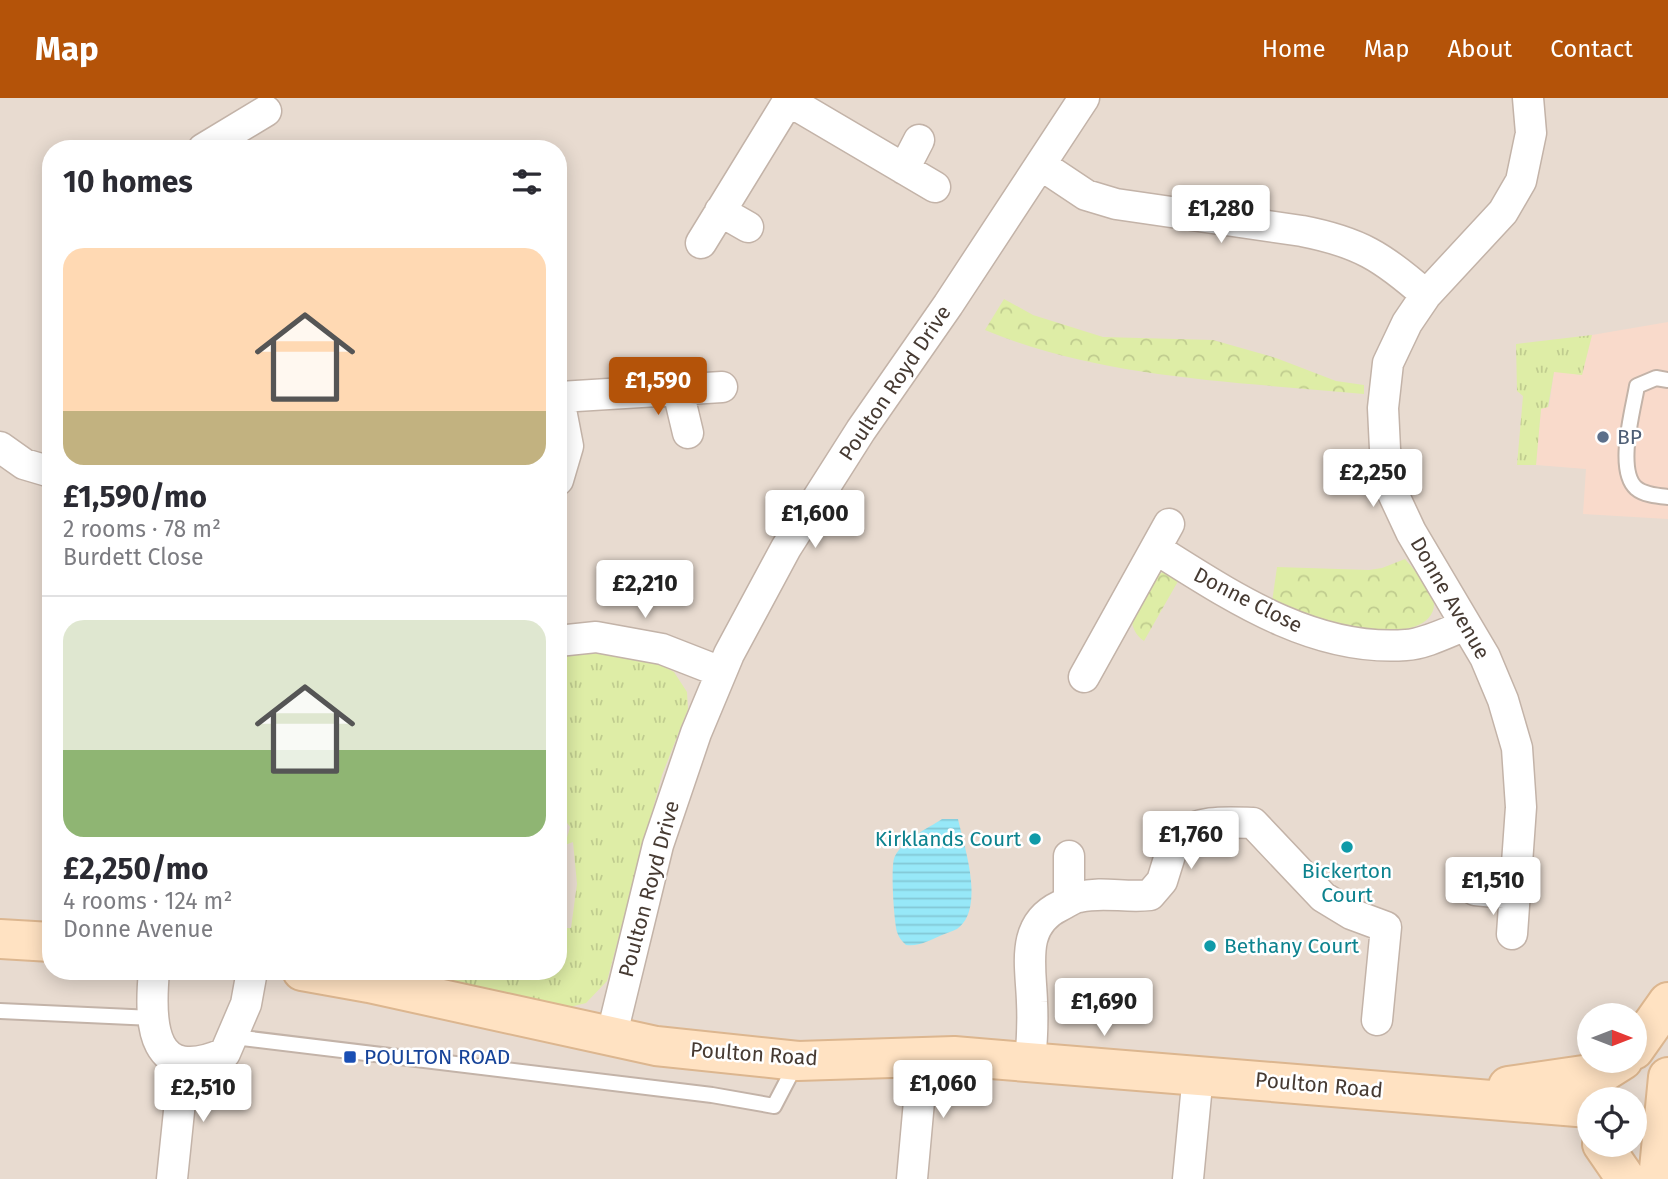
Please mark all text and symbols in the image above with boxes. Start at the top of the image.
text: Map [35,29,99,69]
text: Home [1262,35,1326,63]
text: Map [1364,35,1410,63]
text: About [1448,35,1512,63]
text: Contact [1550,35,1633,63]
icon: filters [508,163,546,201]
text: 10 homes [63,164,193,200]
pin: £1,280 [1164,186,1278,245]
text: £1,280 [1188,194,1254,222]
icon: home [242,294,368,420]
street label: Poulton Royd Drive [833,300,957,466]
pin: £1,590 [601,358,715,417]
text: £1,590 [625,366,691,394]
place label: BP [1617,424,1642,450]
marker: BP [1595,429,1611,445]
pin: £2,250 [1316,450,1430,509]
text: £2,250 [1339,458,1407,486]
text: £1,590/mo [63,479,207,515]
pin: £1,600 [758,490,872,550]
text: £1,600 [781,499,849,527]
text: 2 rooms · 78 m² [63,515,221,543]
street label: Donne Avenue [1404,532,1496,664]
text: Burdett Close [63,543,204,571]
pin: £2,210 [588,560,702,620]
street label: Donne Close [1189,562,1307,638]
text: £2,210 [612,569,678,597]
icon: home [242,666,368,792]
street label: Poulton Royd Drive [613,798,685,980]
pin: £1,760 [1134,812,1248,871]
text: £1,760 [1159,820,1223,848]
place label: Kirklands Court [875,826,1021,852]
marker: Kirklands Court [1027,831,1043,847]
marker: Bickerton Court [1339,839,1355,855]
text: £2,250/mo [63,851,209,887]
place label: Bickerton Court [1302,858,1392,908]
pin: £1,510 [1436,858,1550,917]
text: £1,510 [1461,866,1525,894]
text: 4 rooms · 124 m² [63,887,232,915]
text: Donne Avenue [63,915,213,943]
place label: Bethany Court [1224,933,1360,959]
marker: Bethany Court [1202,938,1218,954]
pin: £1,690 [1047,978,1161,1038]
text: £1,690 [1071,987,1137,1015]
north arrow [1577,1003,1647,1073]
map controls [1577,1003,1647,1157]
street label: Poulton Road [689,1037,819,1071]
place label: POULTON ROAD [364,1044,510,1070]
marker: POULTON ROAD [342,1049,358,1065]
pin: £1,060 [886,1060,1000,1120]
pin: £2,510 [146,1065,260,1124]
street label: Poulton Road [1254,1066,1384,1104]
text: £1,060 [909,1069,977,1097]
text: £2,510 [170,1073,236,1101]
button: locate [1577,1087,1647,1157]

